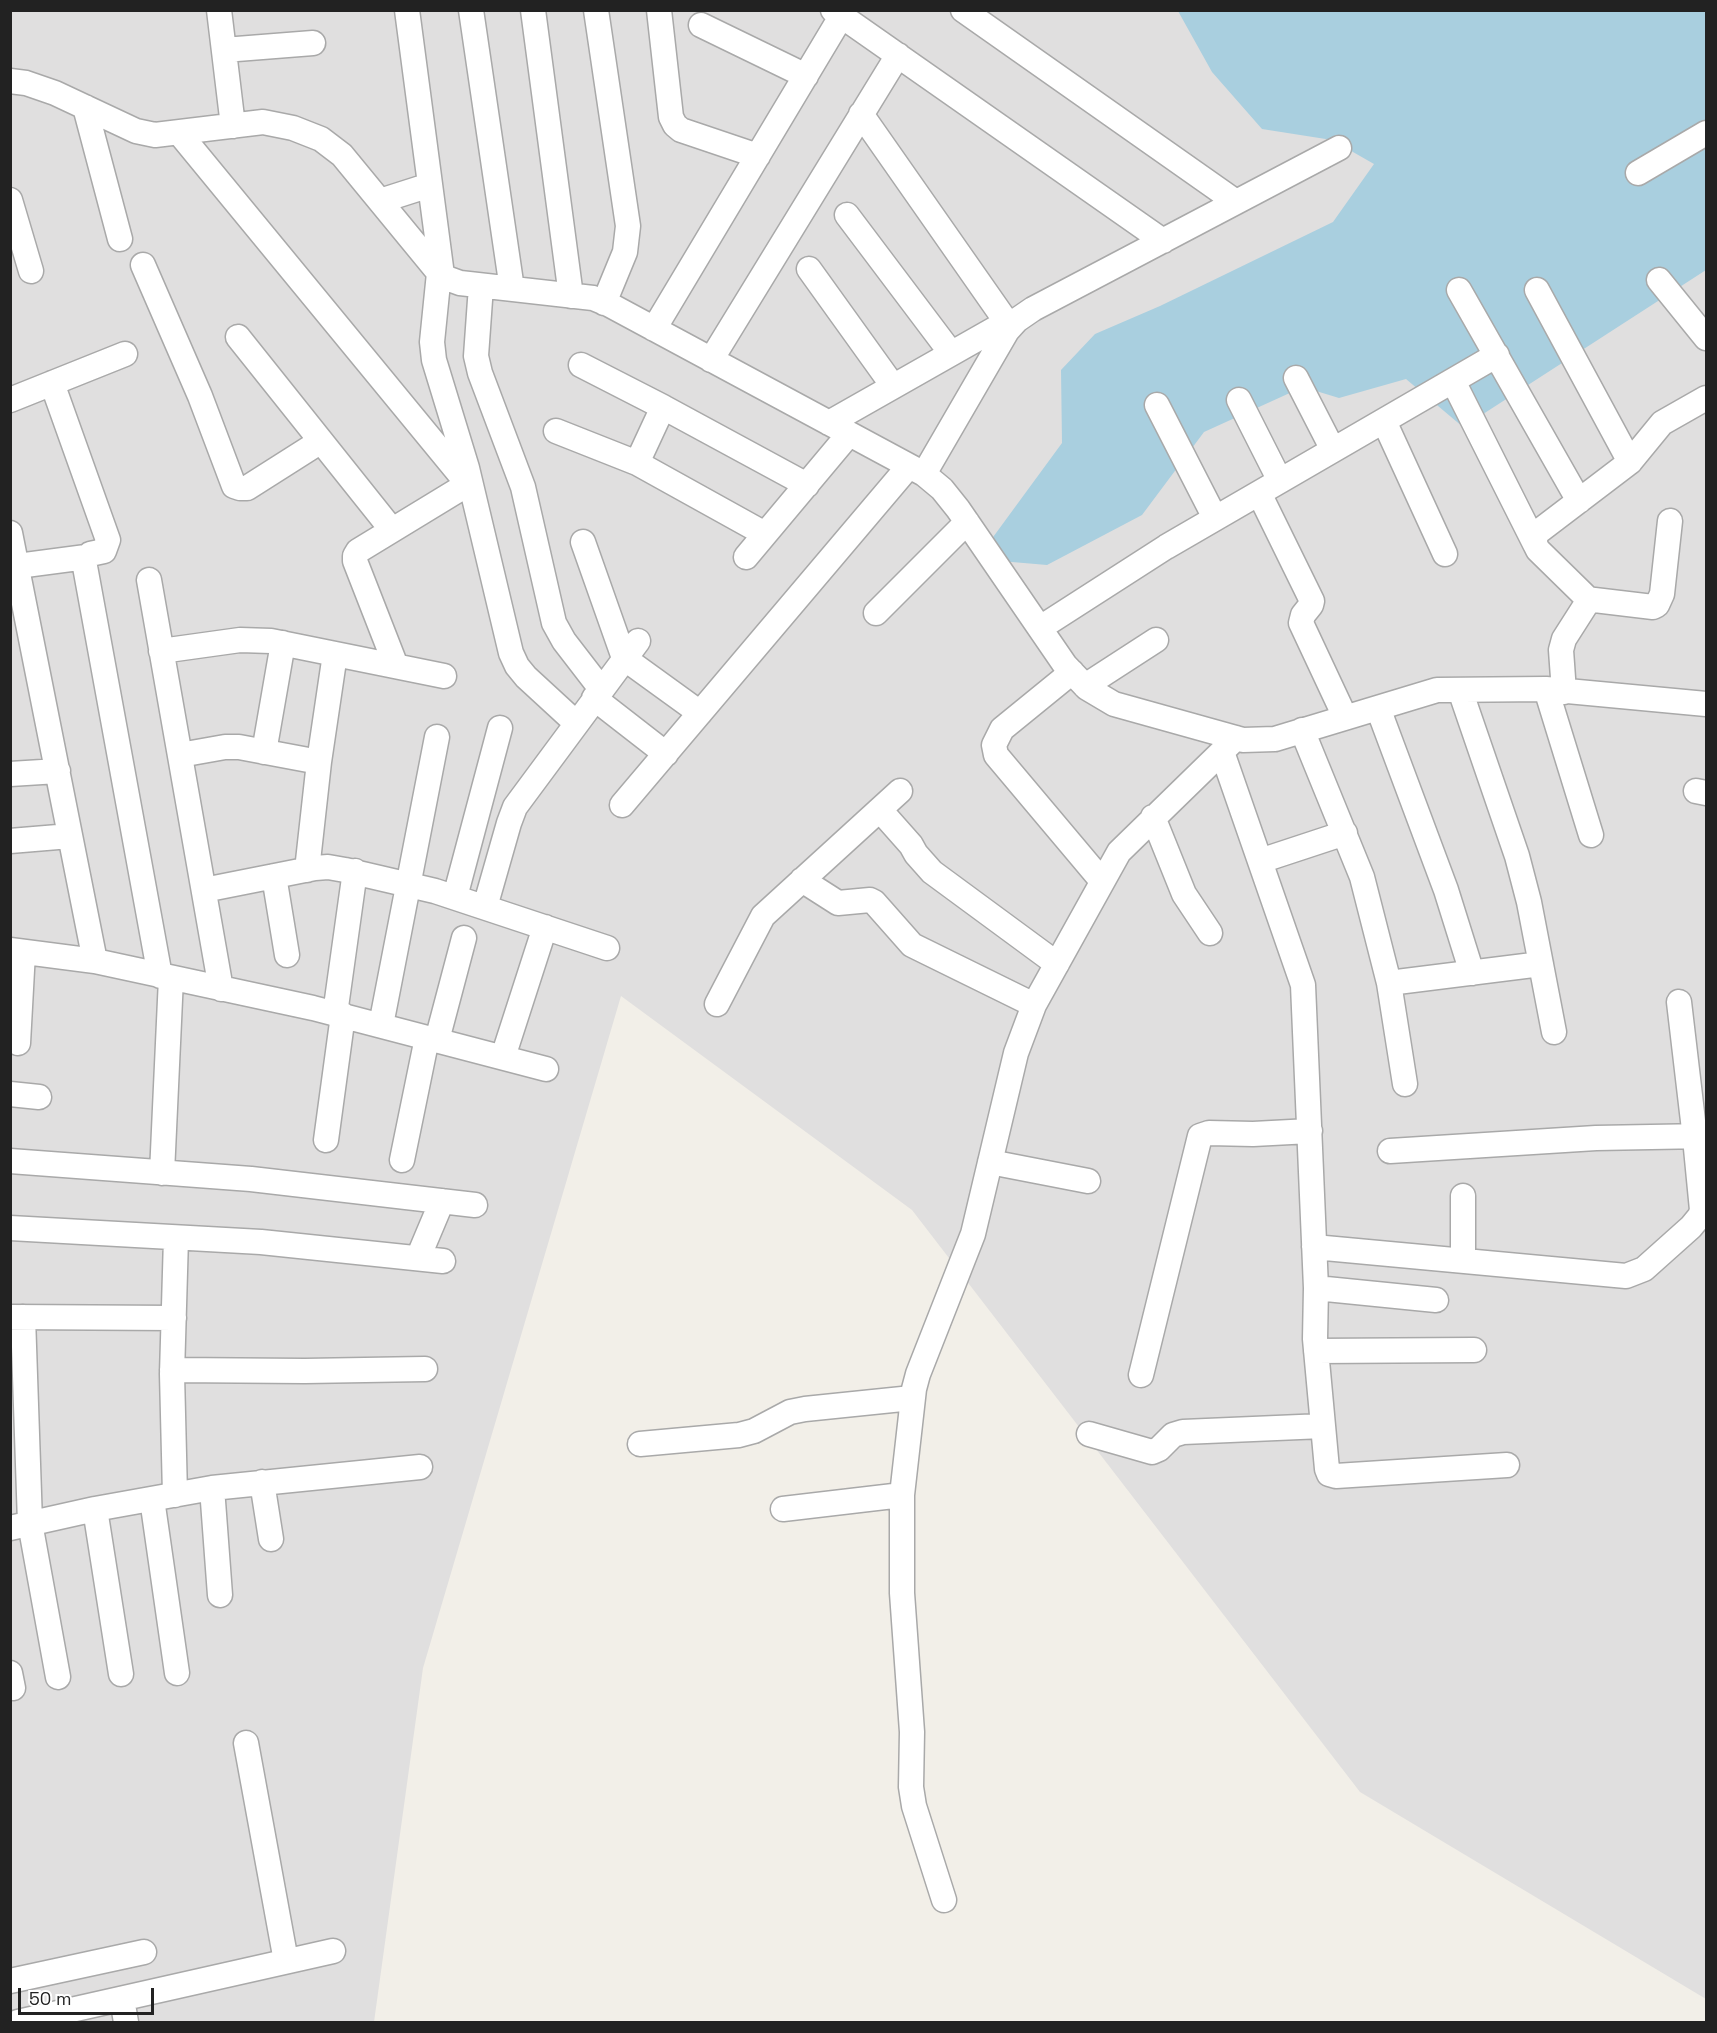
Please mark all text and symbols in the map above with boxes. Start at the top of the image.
scale bar [21,1976,158,2014]
text: 50 m [29,1987,71,2010]

